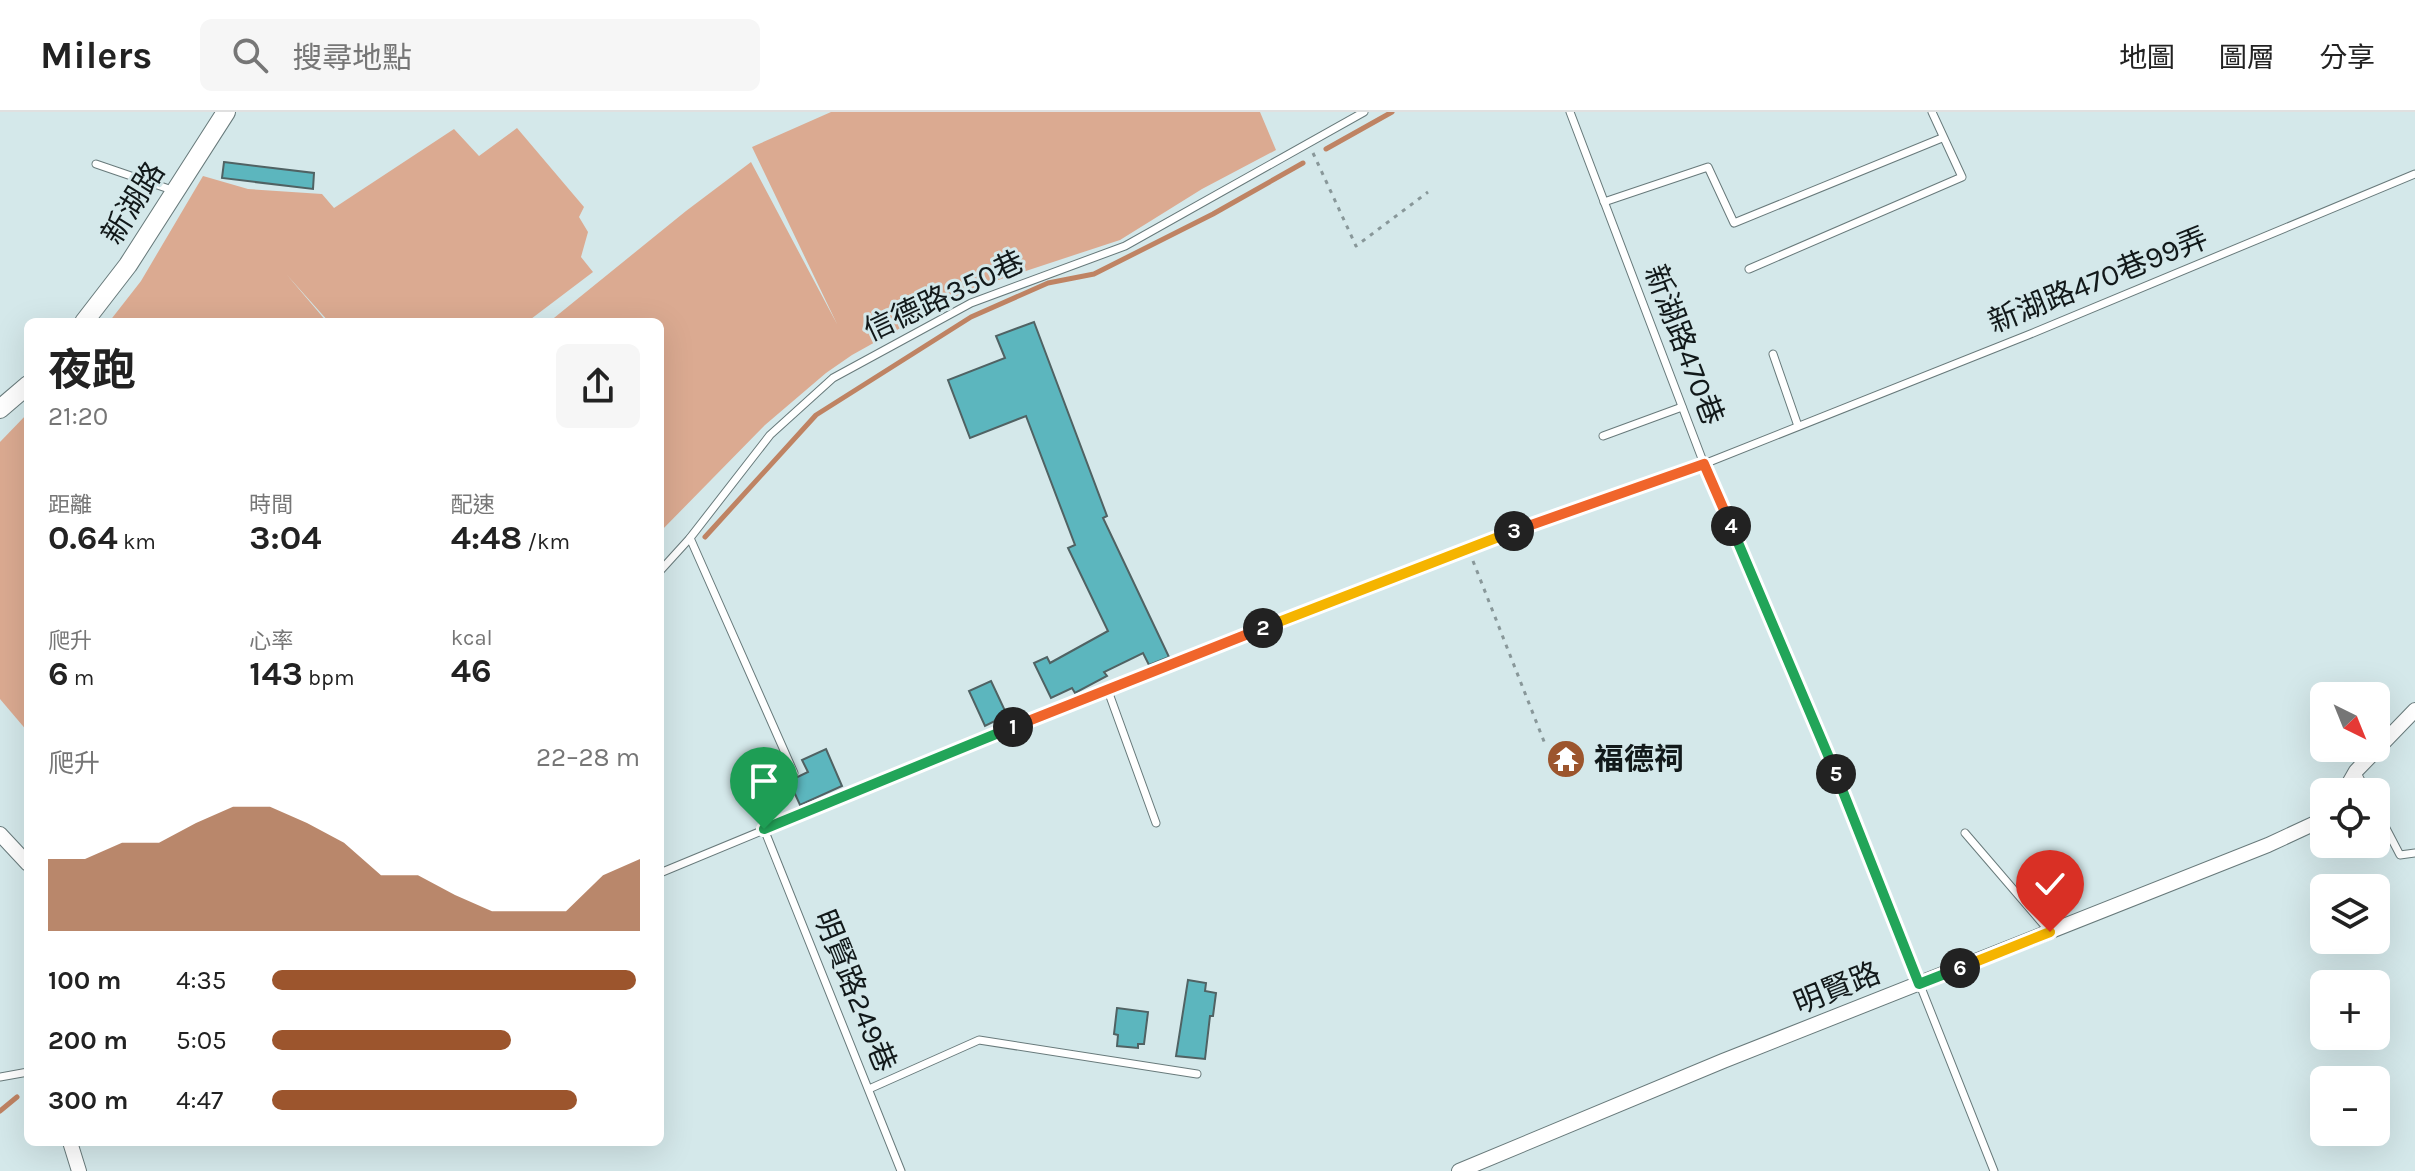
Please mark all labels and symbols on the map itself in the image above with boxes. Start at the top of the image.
street label: 新湖路 [94,155,172,251]
street label: 新湖路470巷99弄 [1983,220,2213,340]
street label: 信德路350巷 [858,243,1030,349]
street label: 新湖路470巷 [1637,260,1731,430]
pin: 4 [1711,506,1751,546]
pin: 3 [1494,511,1534,551]
pin: 2 [1243,608,1283,648]
north arrow [2310,682,2390,762]
pin: 1 [993,707,1033,747]
temple icon: 福德祠 [1545,738,1587,780]
place label: 福德祠 [1594,741,1684,777]
pin [730,747,798,829]
pin: 5 [1816,754,1856,794]
pin [2016,850,2084,932]
street label: 明賢路249巷 [806,905,904,1077]
pin: 6 [1940,948,1980,988]
street label: 明賢路 [1789,954,1885,1022]

